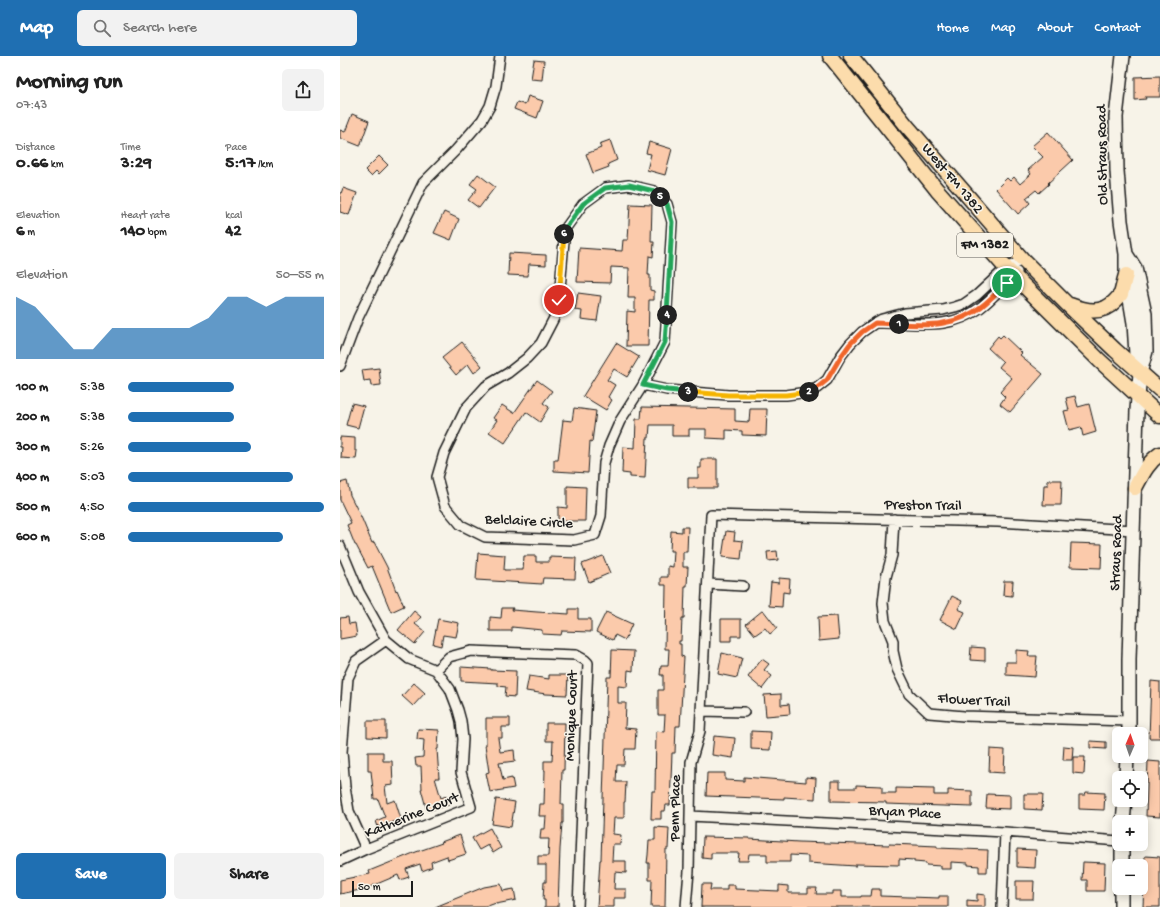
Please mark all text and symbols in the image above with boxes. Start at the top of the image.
search box [77,10,357,46]
text: Map [20,17,53,40]
icon: search [91,17,113,39]
text: Search here [123,19,197,37]
text: Home [937,20,969,37]
text: Map [991,20,1015,37]
text: About [1037,20,1073,37]
text: Contact [1095,20,1140,37]
button: share [282,69,324,111]
text: Morning run [16,70,122,96]
text: 07:43 [16,98,47,113]
street label: Old Straus Road [1093,104,1113,205]
street label: West FM 1382 [917,140,987,218]
text: Distance [16,142,55,154]
text: Time [121,142,141,154]
text: Pace [225,142,247,154]
text: 0.66 [16,154,48,174]
text: 3:29 [121,154,152,174]
text: 5:17 [225,154,255,174]
text: km [48,159,64,171]
text: /km [255,159,273,171]
pin: 5 [650,187,670,207]
text: 5 [657,191,663,203]
text: Elevation [16,210,60,222]
text: Heart rate [121,210,170,222]
text: kcal [225,210,243,222]
text: 6 [16,222,25,242]
text: 140 [121,222,145,242]
text: 42 [225,222,242,242]
pin: 6 [554,224,574,244]
text: m [25,227,35,239]
text: bpm [145,227,167,239]
text: 6 [561,228,567,240]
road number: FM 1382 [957,233,1013,257]
pin [990,266,1024,300]
text: Elevation [16,268,68,283]
text: 50–55 m [276,268,324,283]
icon: arrive [996,272,1018,294]
pin [542,283,576,317]
icon: check [548,289,570,311]
pin: 4 [657,305,677,325]
text: 4 [664,309,670,321]
pin: 1 [889,314,909,334]
text: 1 [897,318,901,330]
text: 100 m [16,380,48,395]
text: 5:38 [80,380,105,395]
pin: 3 [678,382,698,402]
pin: 2 [799,382,819,402]
text: 3 [685,386,691,398]
text: 2 [806,386,812,398]
text: 200 m [16,410,49,425]
text: 5:38 [80,410,105,425]
text: 300 m [16,440,50,455]
text: 5:26 [80,440,104,455]
text: 400 m [16,470,49,485]
text: 5:03 [80,470,105,485]
street label: Preston Trail [883,496,962,516]
text: 500 m [16,500,50,515]
text: 4:50 [80,500,104,515]
street label: Belclaire Circle [484,511,574,533]
street label: Straus Road [1107,514,1127,591]
text: 600 m [16,530,50,545]
text: 5:08 [80,530,105,545]
street label: Monique Court [561,669,583,761]
street label: Flower Trail [936,690,1011,712]
north arrow [1112,727,1148,763]
map controls [1112,727,1148,895]
button: locate [1112,771,1148,807]
street label: Penn Place [666,774,686,842]
street label: Katherine Court [362,788,463,843]
street label: Bryan Place [868,802,942,824]
button: + [1112,815,1148,851]
button: Save [16,853,166,899]
button: Share [174,853,324,899]
button: − [1112,859,1148,895]
scale bar [352,879,413,898]
text: 50 m [358,882,380,894]

